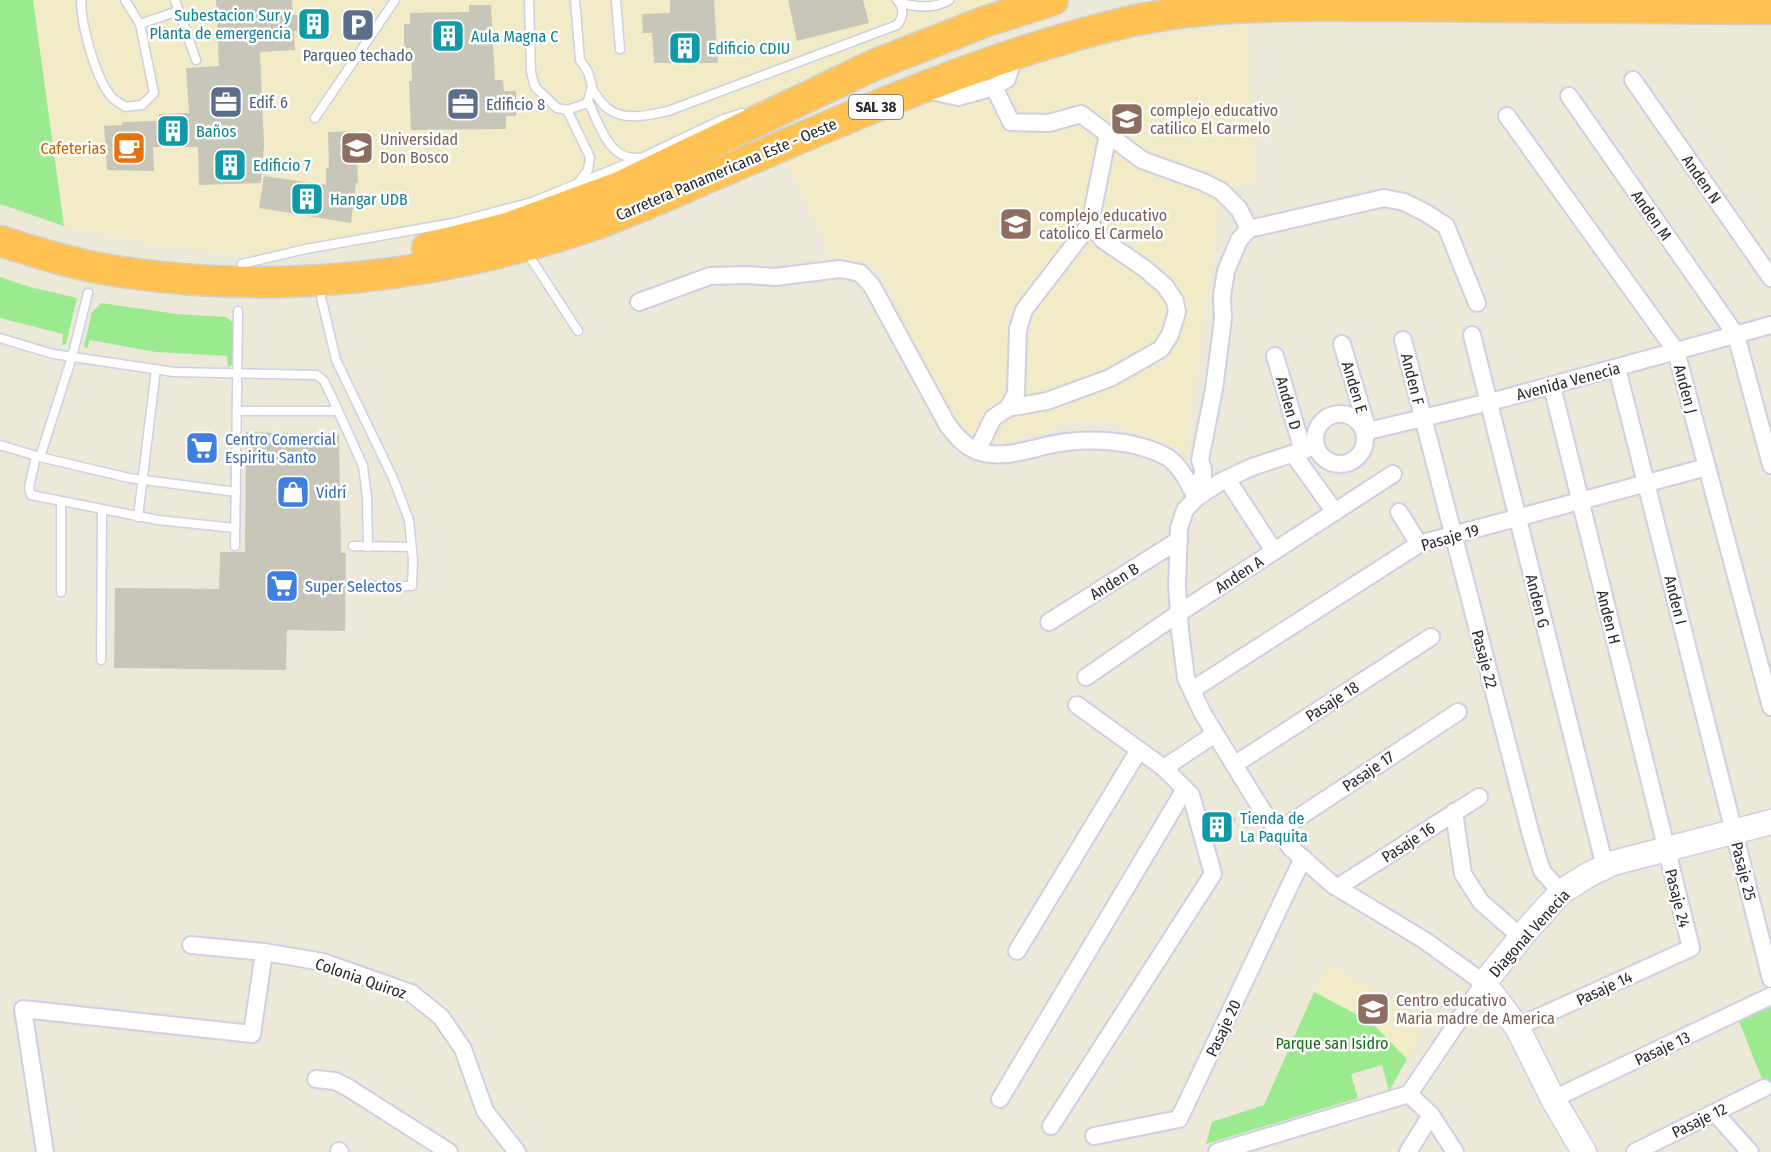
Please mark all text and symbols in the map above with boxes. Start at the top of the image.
place label: Subestacion Sur y Planta de emergencia [150,6,292,43]
building icon: Subestacion Sur y Planta de emergencia [296,6,332,42]
parking icon: Parqueo techado [340,7,376,43]
building icon: Aula Magna C [430,18,466,54]
place label: Aula Magna C [471,27,558,46]
building icon: Edificio CDIU [667,30,703,66]
place label: Edificio CDIU [708,39,790,58]
place label: Parqueo techado [303,46,413,65]
office icon: Edif. 6 [208,84,244,120]
office icon: Edificio 8 [445,86,481,122]
place label: Edif. 6 [249,93,288,112]
place label: Edificio 8 [486,95,545,114]
road number: SAL 38 [849,95,903,119]
school or university icon: complejo educativo catilico El Carmelo [1109,101,1145,137]
place label: complejo educativo catilico El Carmelo [1150,101,1278,138]
building icon: Baños [155,113,191,149]
street label: Carretera Panamericana Este - Oeste [613,114,840,225]
place label: Baños [196,122,236,141]
cafe icon: Cafeterias [111,130,147,166]
school or university icon: Universidad Don Bosco [339,130,375,166]
place label: Universidad Don Bosco [380,130,458,167]
place label: Cafeterias [40,139,106,158]
building icon: Edificio 7 [212,147,248,183]
street label: Anden N [1678,151,1725,207]
place label: Edificio 7 [253,156,311,175]
building icon: Hangar UDB [289,181,325,217]
street label: Anden M [1627,187,1676,244]
place label: Hangar UDB [330,190,408,209]
school or university icon: complejo educativo catolico El Carmelo [998,206,1034,242]
place label: complejo educativo catolico El Carmelo [1039,206,1167,243]
street label: Anden F [1397,351,1428,407]
street label: Avenida Venecia [1514,358,1622,404]
street label: Anden E [1338,359,1371,415]
street label: Anden J [1670,363,1701,416]
street label: Anden D [1272,374,1305,432]
supermarket icon: Centro Comercial Espiritu Santo [184,430,220,466]
place label: Centro Comercial Espiritu Santo [225,430,336,467]
shop icon: Vidrí [275,474,311,510]
place label: Vidrí [316,483,346,502]
street label: Pasaje 19 [1419,520,1482,555]
street label: Anden A [1211,551,1268,597]
street label: Anden B [1086,559,1143,604]
supermarket icon: Super Selectos [264,568,300,604]
street label: Anden G [1522,572,1553,630]
street label: Anden I [1660,574,1691,627]
place label: Super Selectos [305,577,402,596]
street label: Anden H [1593,588,1624,646]
street label: Pasaje 22 [1468,628,1501,690]
street label: Pasaje 18 [1302,677,1362,726]
street label: Pasaje 17 [1339,747,1398,796]
building icon: Tienda de La Paquita [1199,809,1235,845]
place label: Tienda de La Paquita [1240,809,1308,846]
street label: Pasaje 16 [1378,818,1438,867]
street label: Pasaje 25 [1727,840,1760,902]
street label: Pasaje 24 [1661,867,1694,930]
street label: Diagonal Venecia [1485,885,1574,981]
street label: Colonia Quiroz [313,954,409,1003]
street label: Pasaje 14 [1573,967,1635,1010]
school or university icon: Centro educativo Maria madre de America [1355,991,1391,1027]
place label: Centro educativo Maria madre de America [1396,991,1555,1028]
street label: Pasaje 20 [1202,997,1245,1060]
street label: Pasaje 13 [1632,1027,1693,1069]
park label: Parque san Isidro [1275,1034,1389,1053]
street label: Pasaje 12 [1669,1099,1730,1142]

